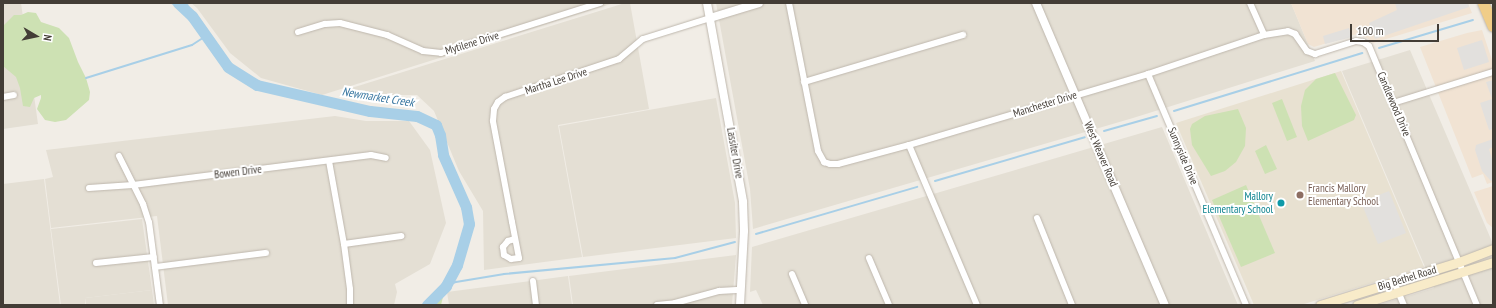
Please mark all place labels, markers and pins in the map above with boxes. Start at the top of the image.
place label: Francis Mallory Elementary School [1308,182,1379,208]
place label: Mallory Elementary School [1202,190,1273,216]
marker: Francis Mallory Elementary School [1295,190,1305,200]
marker: Mallory Elementary School [1276,198,1286,208]

